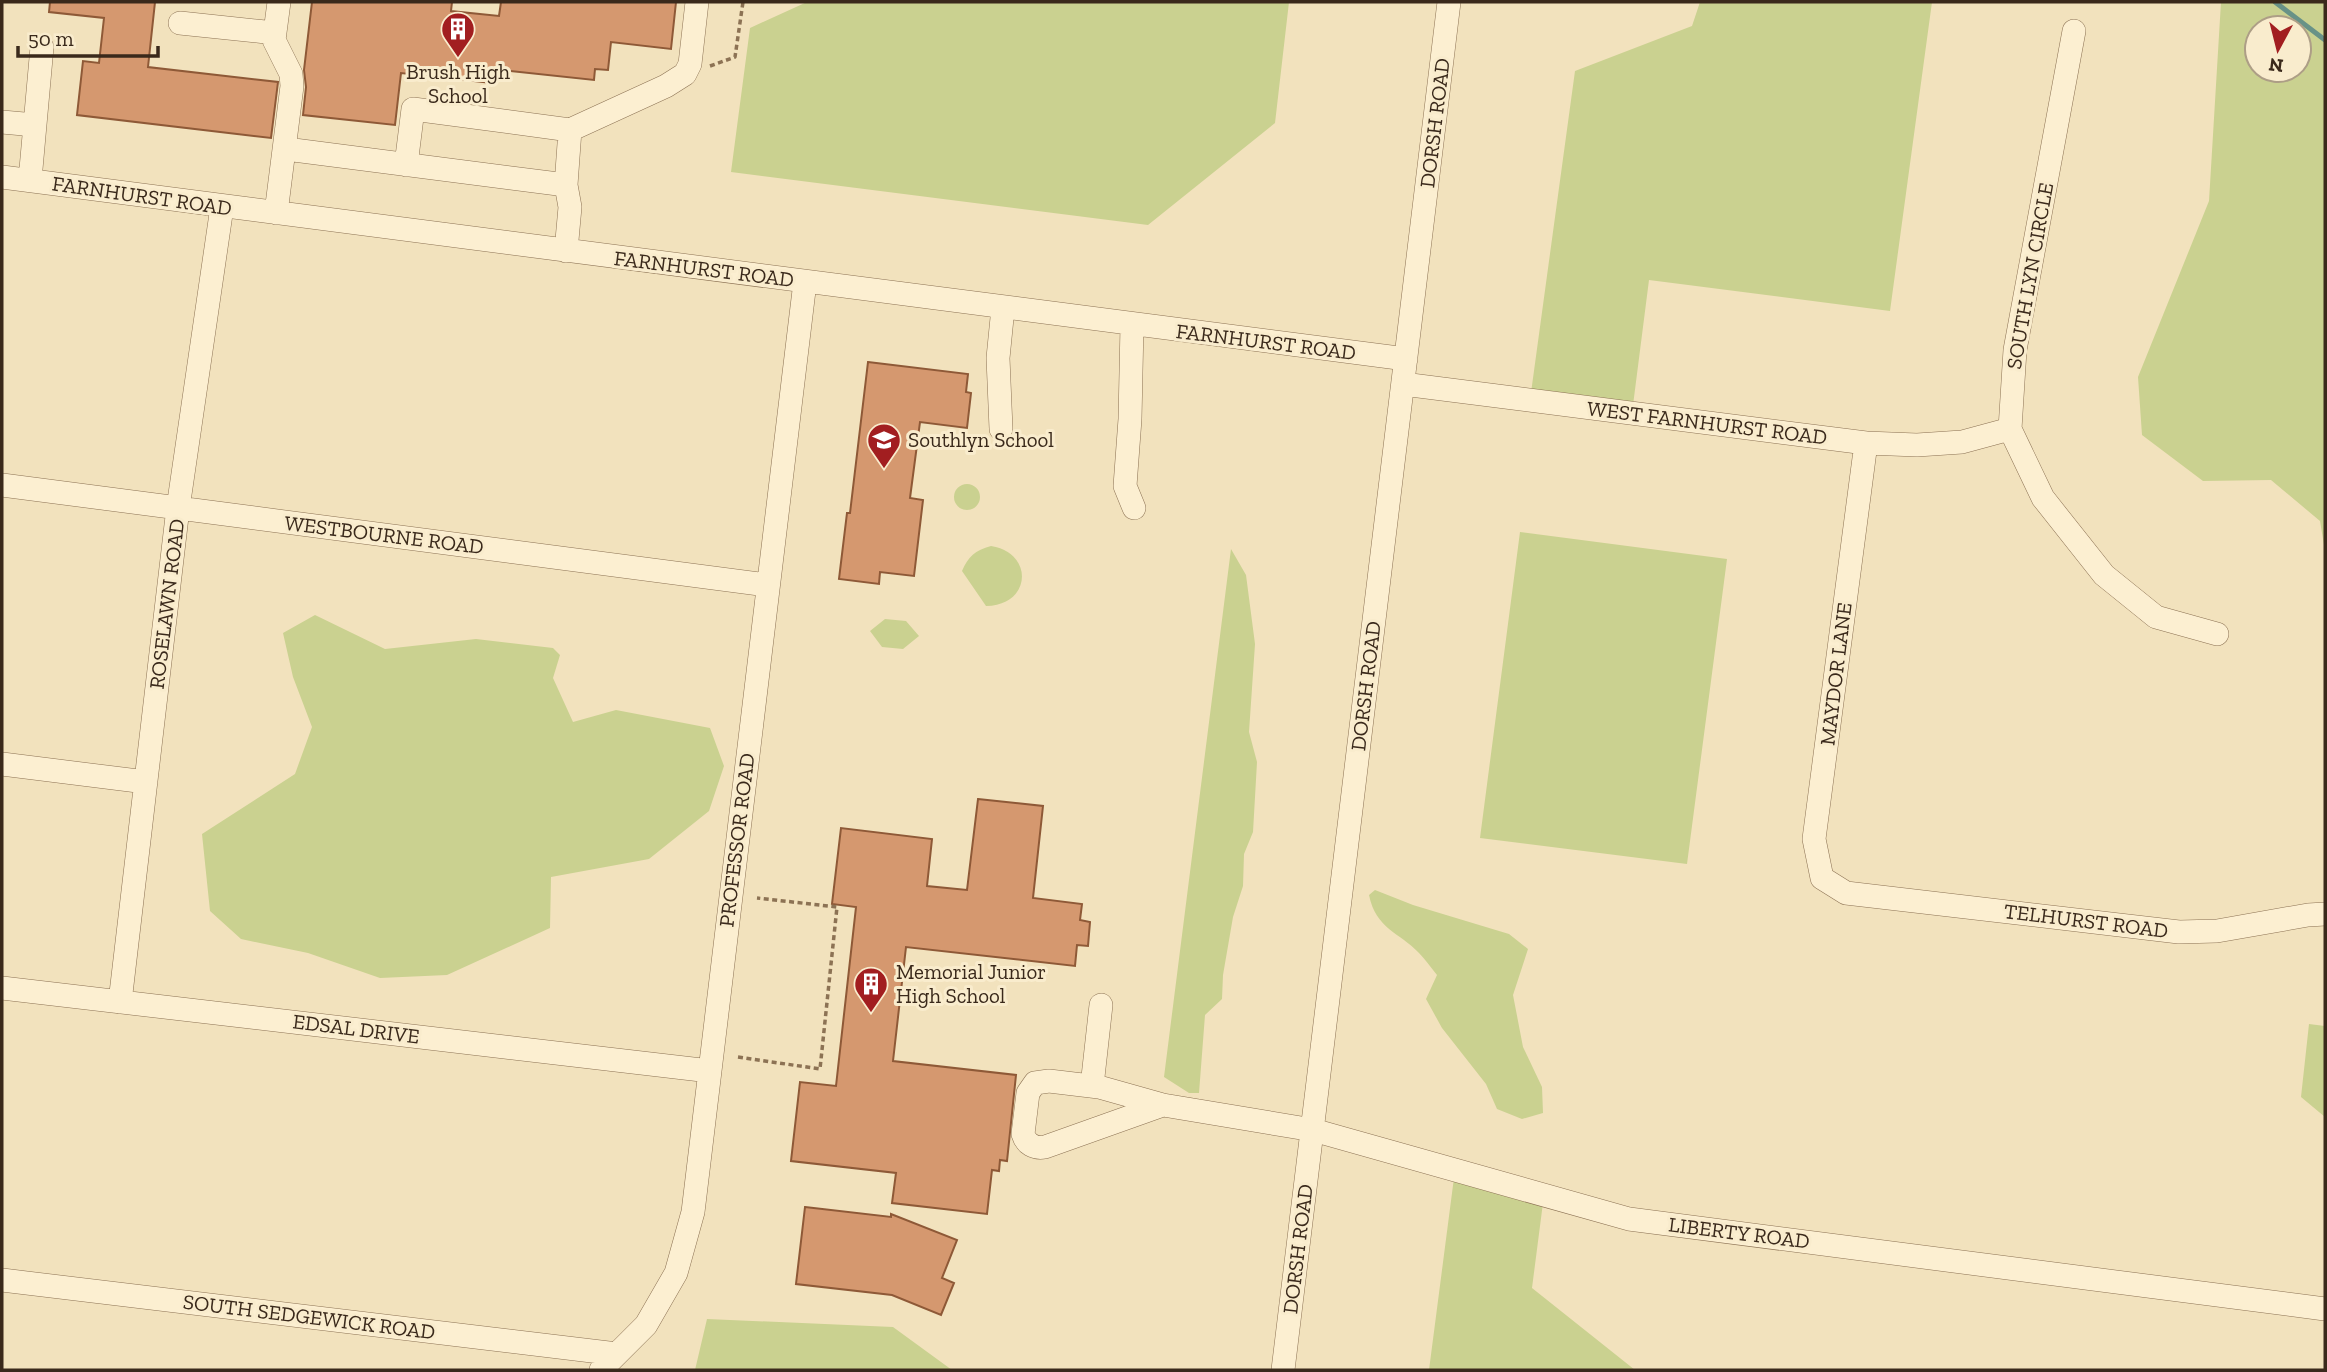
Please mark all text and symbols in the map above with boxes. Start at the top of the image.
building icon: Brush High School [439,10,477,59]
scale bar [18,14,158,58]
north arrow [2243,14,2313,84]
text: 50 m [28,26,74,51]
text: N [2267,53,2285,78]
street label: DORSH ROAD [1414,57,1455,189]
place label: Brush High School [406,59,510,108]
street label: FARNHURST ROAD [51,171,234,220]
street label: SOUTH LYN CIRCLE [2001,181,2058,371]
street label: FARNHURST ROAD [613,245,795,292]
street label: FARNHURST ROAD [1175,318,1357,365]
street label: WEST FARNHURST ROAD [1586,395,1829,450]
school or university icon: Southlyn School [865,421,903,470]
place label: Southlyn School [908,427,1054,452]
street label: WESTBOURNE ROAD [283,510,485,559]
street label: ROSELAWN ROAD [144,517,189,690]
street label: MAYDOR LANE [1814,601,1857,747]
street label: DORSH ROAD [1345,620,1386,752]
street label: PROFESSOR ROAD [713,752,760,928]
street label: TELHURST ROAD [2003,898,2170,943]
place label: Memorial Junior High School [896,959,1046,1008]
building icon: Memorial Junior High School [852,965,890,1014]
street label: EDSAL DRIVE [291,1008,421,1049]
street label: DORSH ROAD [1277,1183,1318,1315]
street label: LIBERTY ROAD [1667,1211,1811,1254]
street label: SOUTH SEDGEWICK ROAD [182,1289,437,1344]

